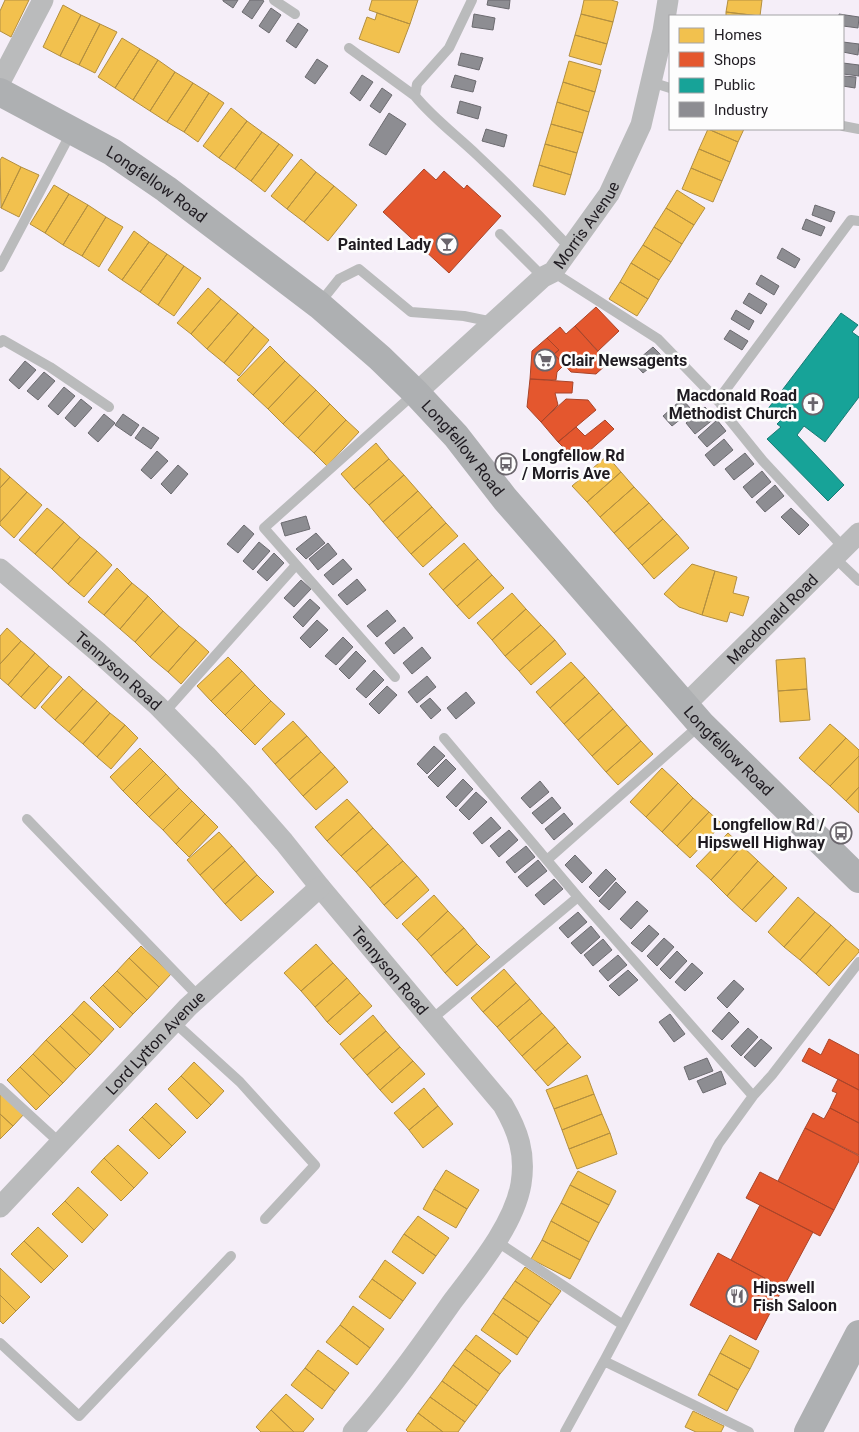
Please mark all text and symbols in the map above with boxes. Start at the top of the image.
legend [669,15,844,130]
text: Homes [714,26,762,44]
text: Shops [714,51,756,69]
text: Public [714,76,755,94]
text: Industry [714,101,768,119]
street label: Longfellow Road [103,142,210,227]
street label: Morris Avenue [550,178,624,272]
bar icon: Painted Lady [435,232,459,256]
place label: Painted Lady [338,235,432,254]
supermarket icon: Clair Newsagents [533,348,557,372]
place label: Clair Newsagents [561,351,687,370]
place label: Macdonald Road Methodist Church [669,386,797,423]
church icon: Macdonald Road Methodist Church [801,392,825,416]
street label: Longfellow Road [417,396,508,500]
place label: Longfellow Rd / Morris Ave [521,446,624,483]
bus stop icon: Longfellow Rd / Morris Ave [494,452,518,476]
street label: Macdonald Road [723,570,822,668]
street label: Tennyson Road [71,628,165,714]
street label: Longfellow Road [680,702,777,800]
place label: Longfellow Rd / Hipswell Highway [698,815,826,852]
bus stop icon: Longfellow Rd / Hipswell Highway [829,821,853,845]
street label: Tennyson Road [347,923,432,1019]
street label: Lord Lytton Avenue [102,987,209,1099]
place label: Hipswell Fish Saloon [753,1278,837,1315]
restaurant icon: Hipswell Fish Saloon [725,1284,749,1308]

